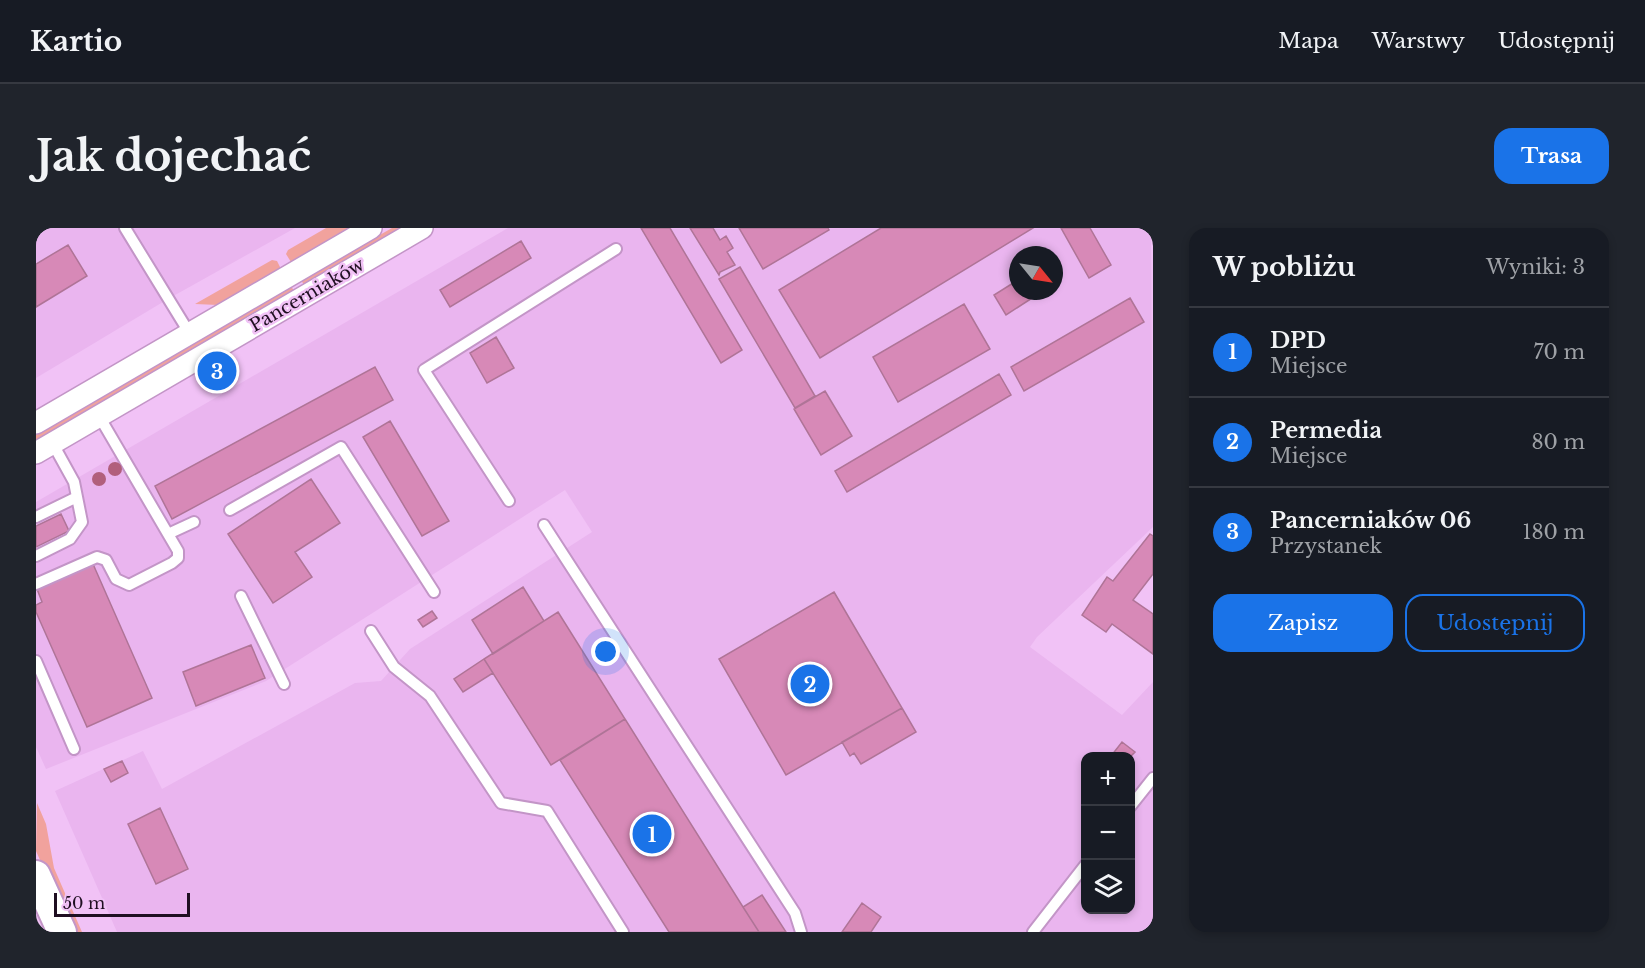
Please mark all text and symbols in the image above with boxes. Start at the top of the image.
text: Kartio [30,24,122,59]
text: Mapa [1278,28,1339,54]
text: Warstwy [1372,28,1465,54]
text: Udostępnij [1498,28,1615,54]
button: Trasa [1494,128,1609,184]
text: Jak dojechać [36,130,311,182]
north arrow [1009,246,1063,300]
text: W pobliżu [1213,251,1355,283]
street label: Pancerniaków [246,253,369,337]
text: Wyniki: 3 [1486,255,1585,279]
text: DPD [1270,327,1326,354]
text: 1 [1228,340,1237,364]
text: 70 m [1533,340,1585,364]
pin: 3 [198,348,237,394]
text: Miejsce [1270,354,1347,378]
text: Permedia [1270,417,1382,444]
text: 2 [1226,430,1239,454]
text: 80 m [1531,430,1585,454]
text: Miejsce [1270,444,1347,468]
text: Pancerniaków 06 [1270,507,1471,534]
text: 3 [1226,520,1239,544]
text: 180 m [1522,520,1585,544]
text: Przystanek [1270,534,1382,558]
button: Zapisz [1213,594,1393,652]
button: Udostępnij [1405,594,1585,652]
your location [591,637,620,666]
pin: 2 [790,662,830,706]
map controls [1081,752,1135,914]
button: + [1081,752,1135,806]
button: − [1081,806,1135,860]
pin: 1 [632,812,672,856]
button: layers [1081,860,1135,914]
scale bar [54,890,190,918]
text: 50 m [63,893,105,913]

